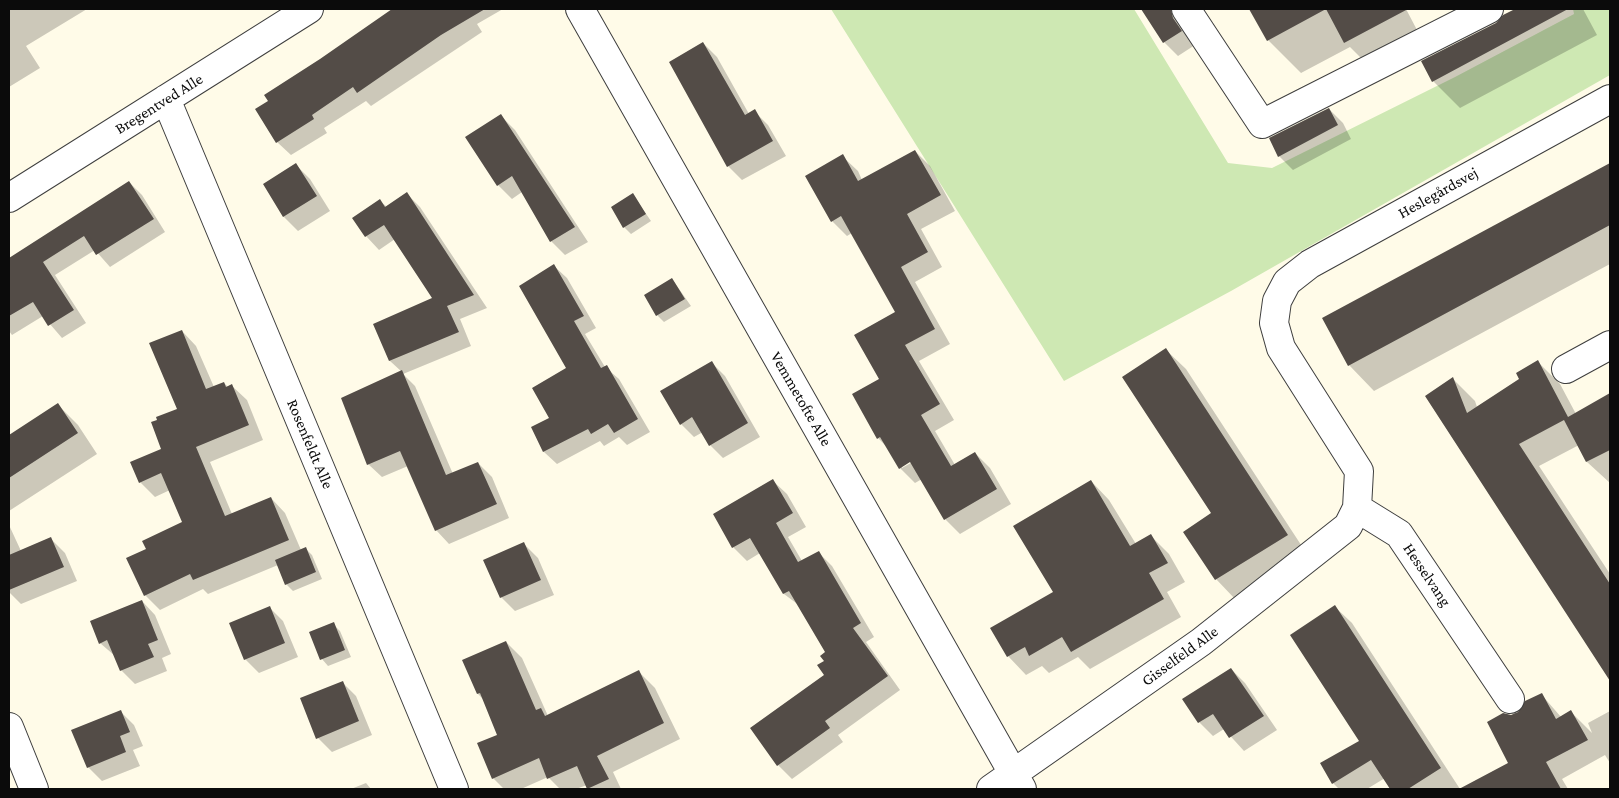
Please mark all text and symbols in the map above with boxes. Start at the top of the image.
street label: Bregentved Alle [112,69,206,139]
street label: Heslegårdsvej [1395,163,1481,223]
street label: Vemmetofte Alle [766,348,836,450]
street label: Rosenfeldt Alle [282,396,338,492]
street label: Hesselvang [1399,540,1455,610]
street label: Gisselfeld Alle [1138,622,1222,690]

